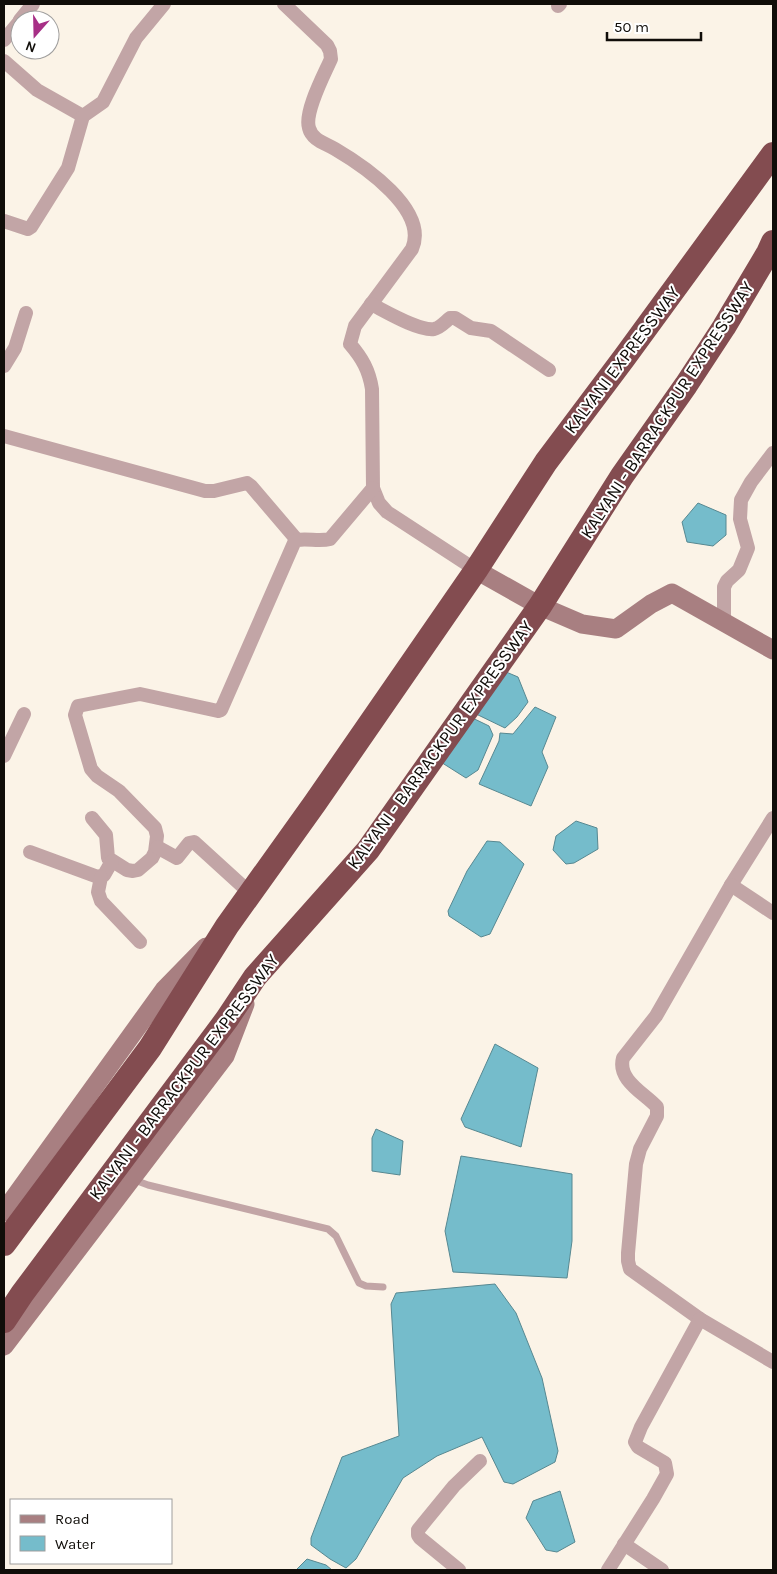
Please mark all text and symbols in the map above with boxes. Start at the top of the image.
north arrow [10,10,60,60]
scale bar [607,10,701,42]
text: 50 m [614,18,649,36]
text: N [23,37,38,56]
street label: KALYANI - BARRACKPUR EXPRESSWAY [575,277,759,543]
street label: KALYANI EXPRESSWAY [559,282,685,438]
street label: KALYANI - BARRACKPUR EXPRESSWAY [342,616,538,874]
street label: KALYANI - BARRACKPUR EXPRESSWAY [84,950,284,1204]
legend [10,1499,172,1564]
text: Road [55,1510,90,1528]
text: Water [55,1535,96,1553]

